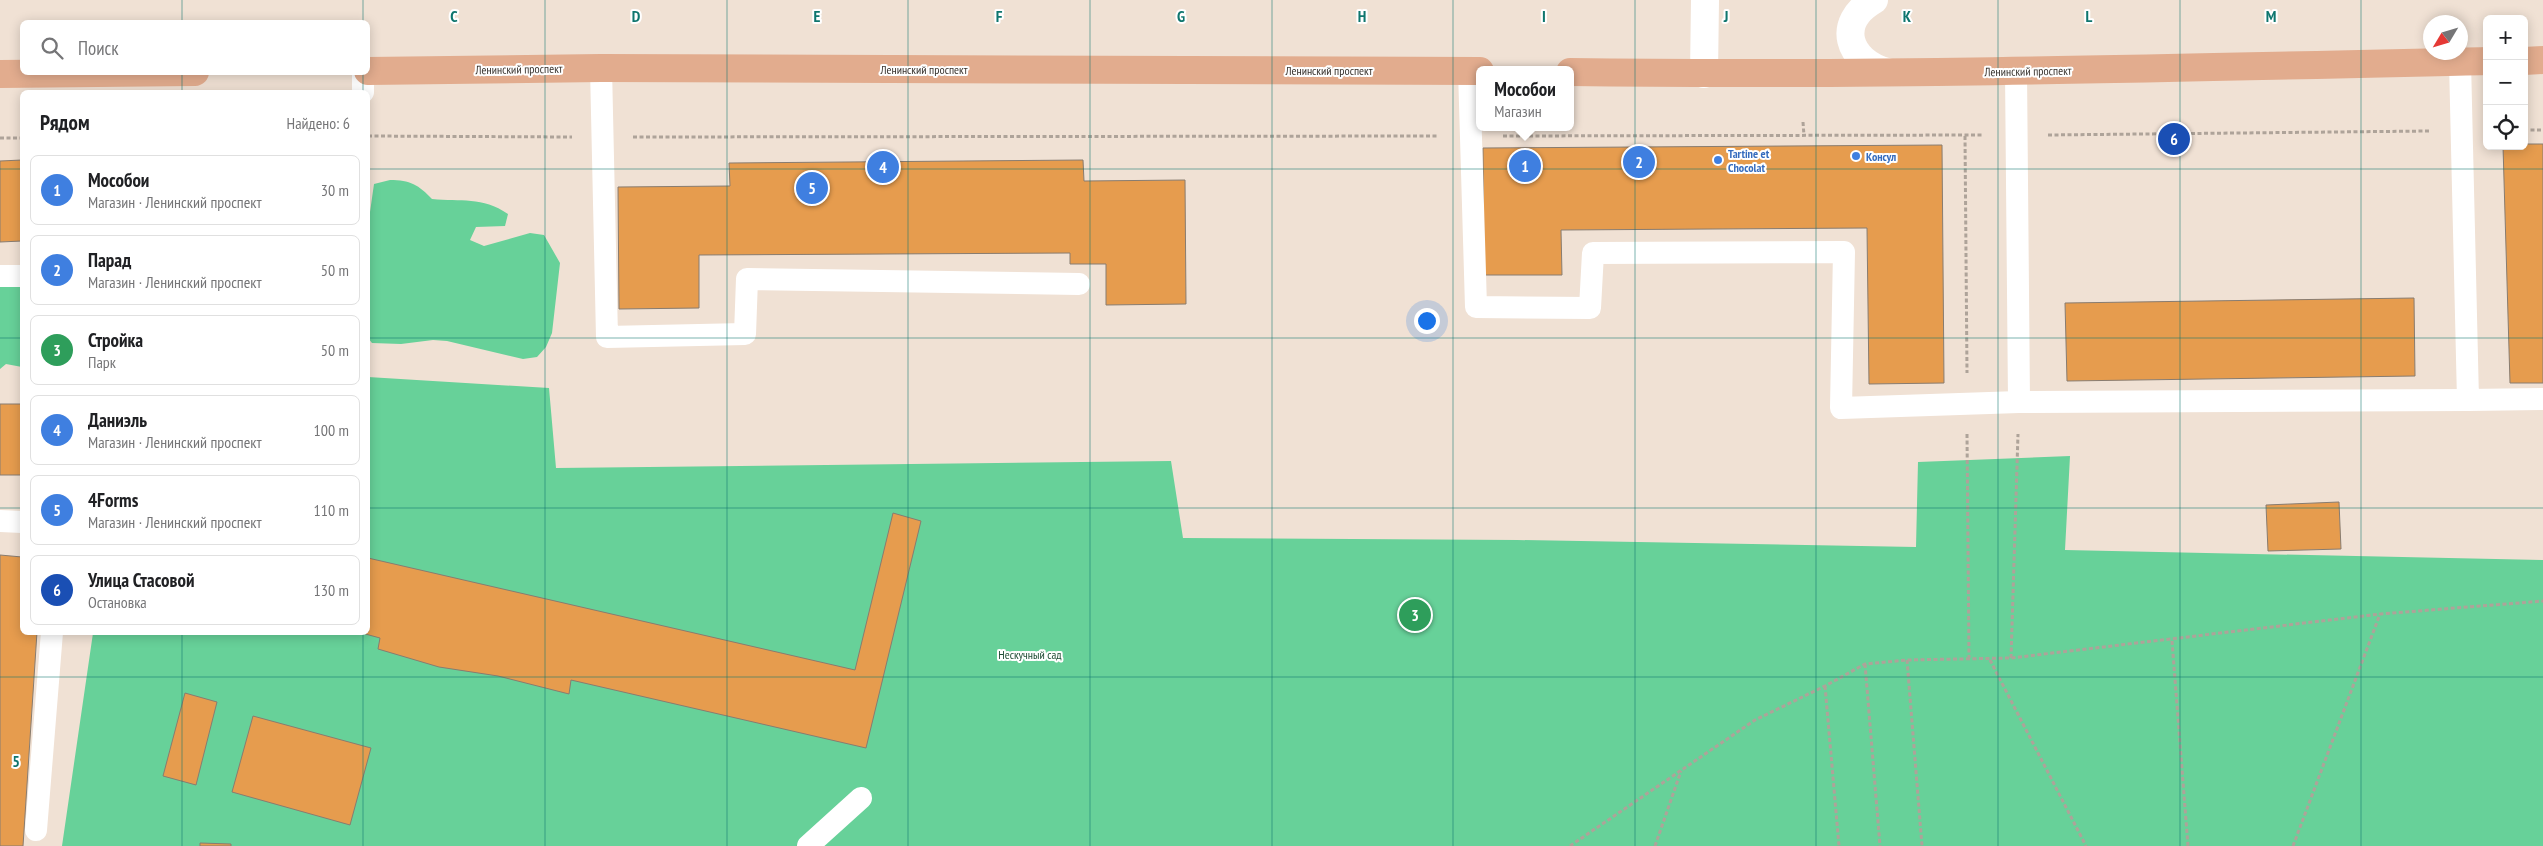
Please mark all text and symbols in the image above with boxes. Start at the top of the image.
text: C [450,6,458,26]
text: D [632,6,641,26]
text: E [814,6,821,26]
text: F [996,6,1003,26]
text: G [1177,6,1185,26]
text: H [1358,6,1366,26]
text: I [1542,6,1546,26]
text: J [1723,6,1728,26]
text: K [1903,6,1912,26]
text: L [2086,6,2093,26]
text: M [2266,6,2276,26]
north arrow [2423,15,2468,60]
map controls [2483,15,2528,150]
button: + [2483,15,2528,60]
search box [20,20,370,75]
icon: search [38,34,66,62]
text: Поиск [78,36,119,60]
button: − [2483,60,2528,105]
street label: Ленинский проспект [474,61,563,77]
street label: Ленинский проспект [879,62,968,77]
street label: Ленинский проспект [1284,63,1373,78]
street label: Ленинский проспект [1983,63,2072,79]
popup [1476,66,1574,131]
text: Мособои [1494,77,1556,101]
text: Магазин [1494,101,1542,121]
button: locate [2483,105,2528,150]
text: Рядом [40,109,90,136]
text: Найдено: 6 [287,113,350,133]
pin: 6 [2158,120,2190,158]
pin: 2 [1623,143,1655,181]
place label: Tartine et Chocolat [1728,146,1770,175]
pin: 1 [1509,147,1541,185]
pin: 4 [867,148,899,186]
place label: Консул [1866,149,1896,164]
marker: Консул [1850,150,1862,162]
marker: Tartine et Chocolat [1712,154,1724,166]
text: Мособои [88,168,149,192]
pin: 5 [796,169,828,207]
text: 1 [53,180,61,200]
text: 30 m [321,180,349,200]
text: Магазин · Ленинский проспект [88,192,262,212]
text: Парад [88,248,131,272]
text: 2 [53,260,61,280]
text: 50 m [321,260,349,280]
text: Магазин · Ленинский проспект [88,272,262,292]
your location [1414,308,1440,334]
text: Стройка [88,328,143,352]
text: 3 [53,340,61,360]
text: 50 m [321,340,349,360]
text: Парк [88,352,116,372]
text: Даниэль [88,408,147,432]
text: 4 [53,420,61,440]
text: 100 m [314,420,349,440]
text: Магазин · Ленинский проспект [88,432,262,452]
text: 4Forms [88,488,138,512]
text: 5 [53,500,61,520]
text: 110 m [314,500,349,520]
text: Магазин · Ленинский проспект [88,512,262,532]
text: Улица Стасовой [88,568,194,592]
text: 6 [53,580,61,600]
text: 130 m [314,580,349,600]
text: Остановка [88,592,147,612]
pin: 3 [1399,596,1431,634]
park label: Нескучный сад [998,647,1062,662]
text: 5 [12,751,20,771]

